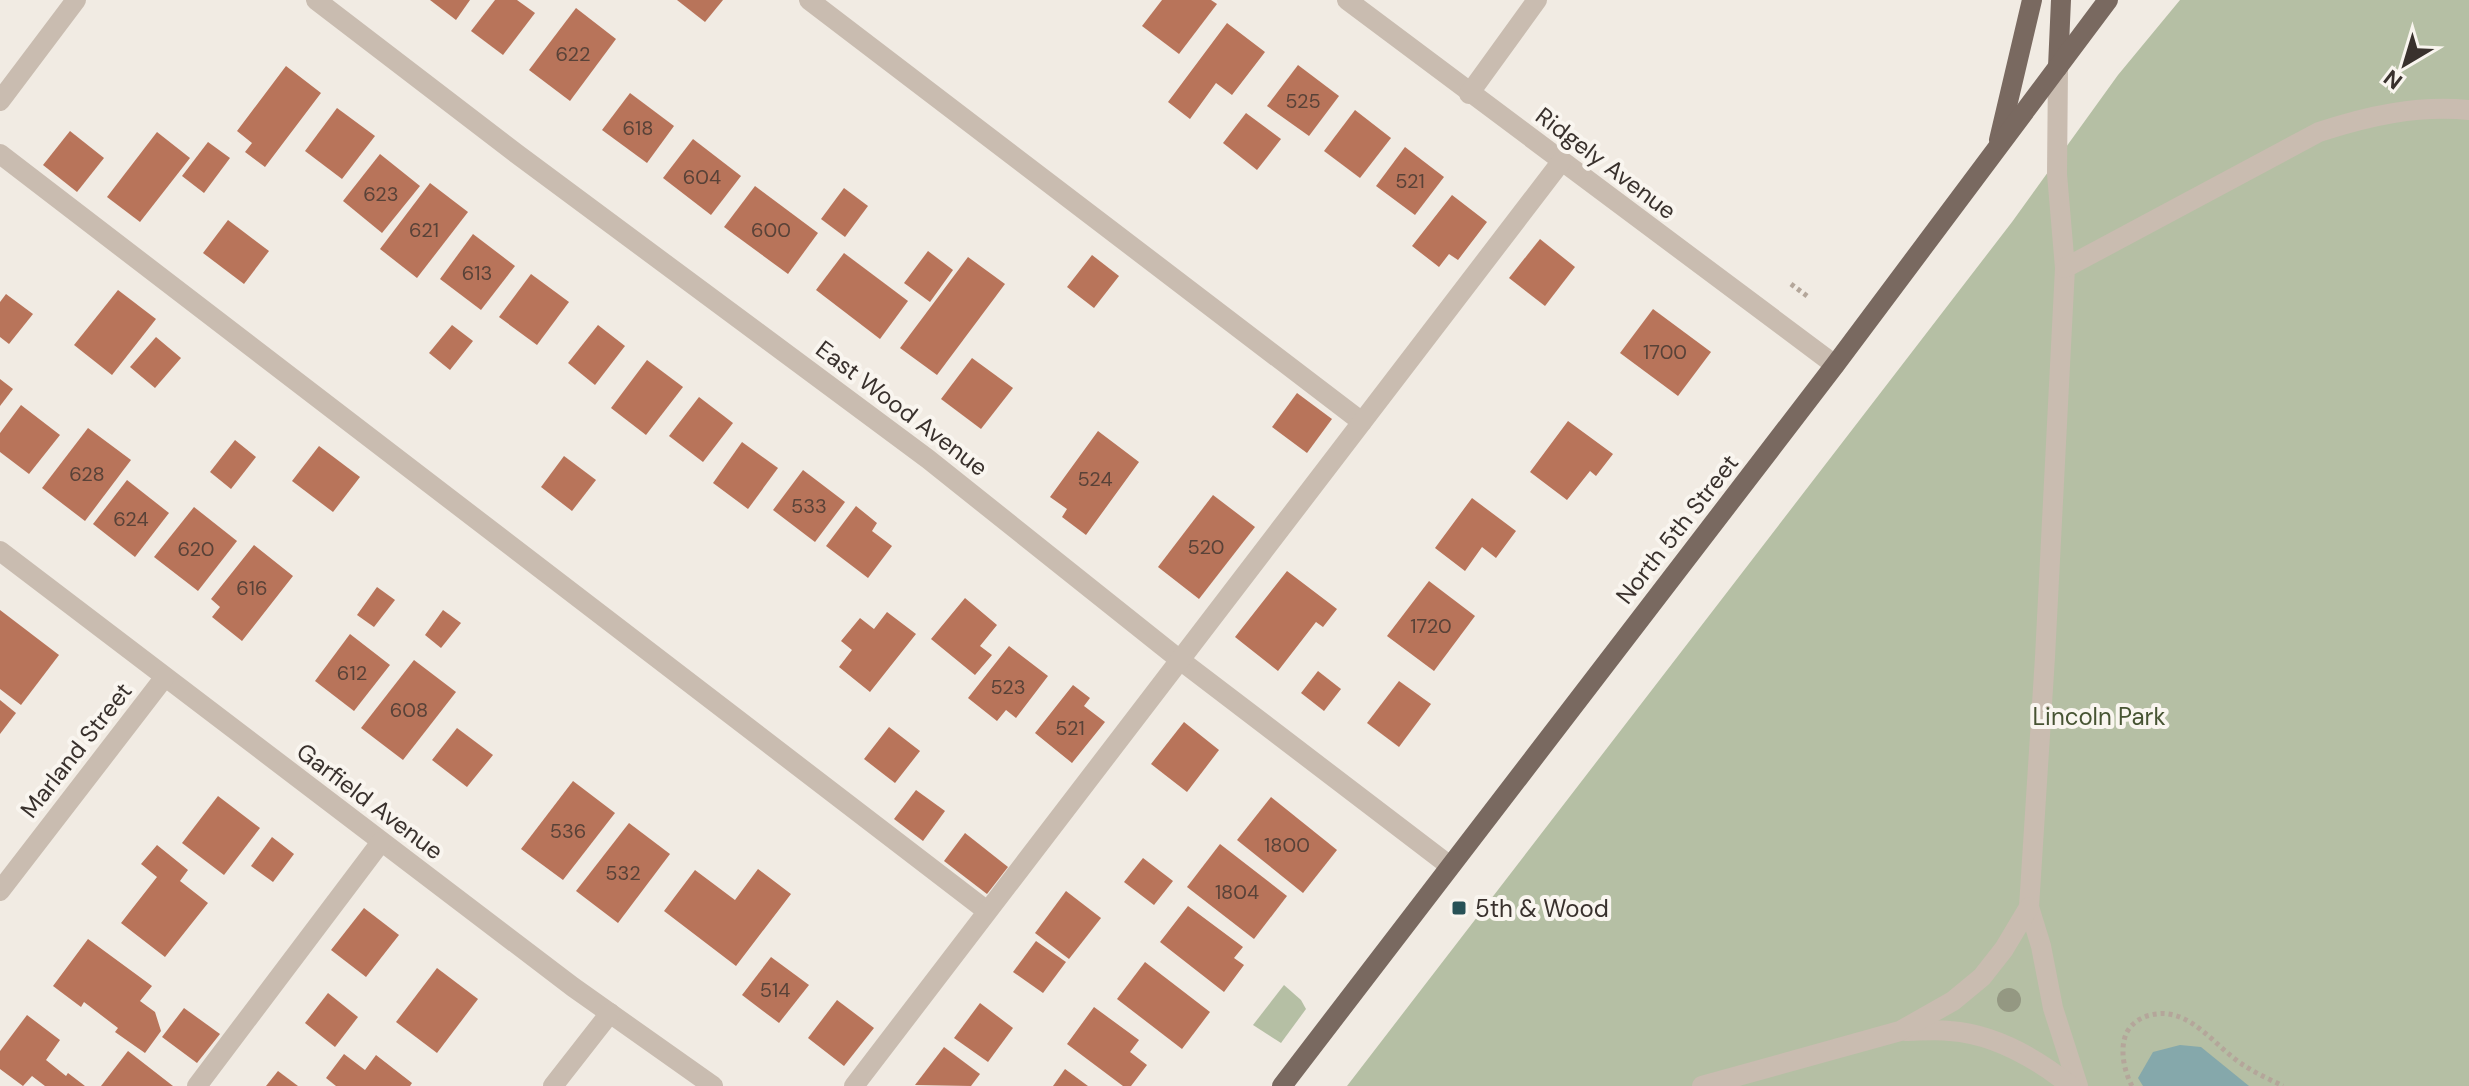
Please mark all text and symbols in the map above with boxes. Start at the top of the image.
north arrow [2365,24,2445,104]
house number: 622 [555,41,591,67]
text: N [2378,63,2408,96]
house number: 525 [1285,88,1321,114]
street label: Ridgely Avenue [1529,100,1683,226]
house number: 618 [623,115,653,141]
house number: 604 [683,164,721,190]
house number: 521 [1395,168,1425,194]
house number: 623 [363,181,399,207]
house number: 621 [409,217,439,243]
house number: 600 [751,217,791,243]
house number: 613 [462,260,492,286]
street label: East Wood Avenue [810,333,994,483]
house number: 1700 [1643,339,1687,365]
street label: North 5th Street [1609,448,1745,610]
house number: 628 [69,461,105,487]
house number: 524 [1077,466,1113,492]
house number: 533 [791,493,827,519]
house number: 624 [113,506,149,532]
house number: 520 [1188,534,1224,560]
house number: 620 [177,536,215,562]
house number: 616 [236,575,268,601]
house number: 1720 [1410,613,1452,639]
house number: 612 [337,660,367,686]
house number: 523 [990,674,1026,700]
street label: Marland Street [13,676,139,824]
house number: 608 [390,697,428,723]
park label: Lincoln Park [2032,701,2166,732]
house number: 521 [1055,715,1085,741]
street label: Garfield Avenue [291,736,449,866]
house number: 536 [550,818,586,844]
house number: 1800 [1264,832,1310,858]
house number: 532 [605,860,641,886]
house number: 1804 [1215,879,1259,905]
place label: 5th & Wood [1475,893,1609,924]
marker: 5th & Wood [1450,899,1468,917]
house number: 514 [760,977,790,1003]

